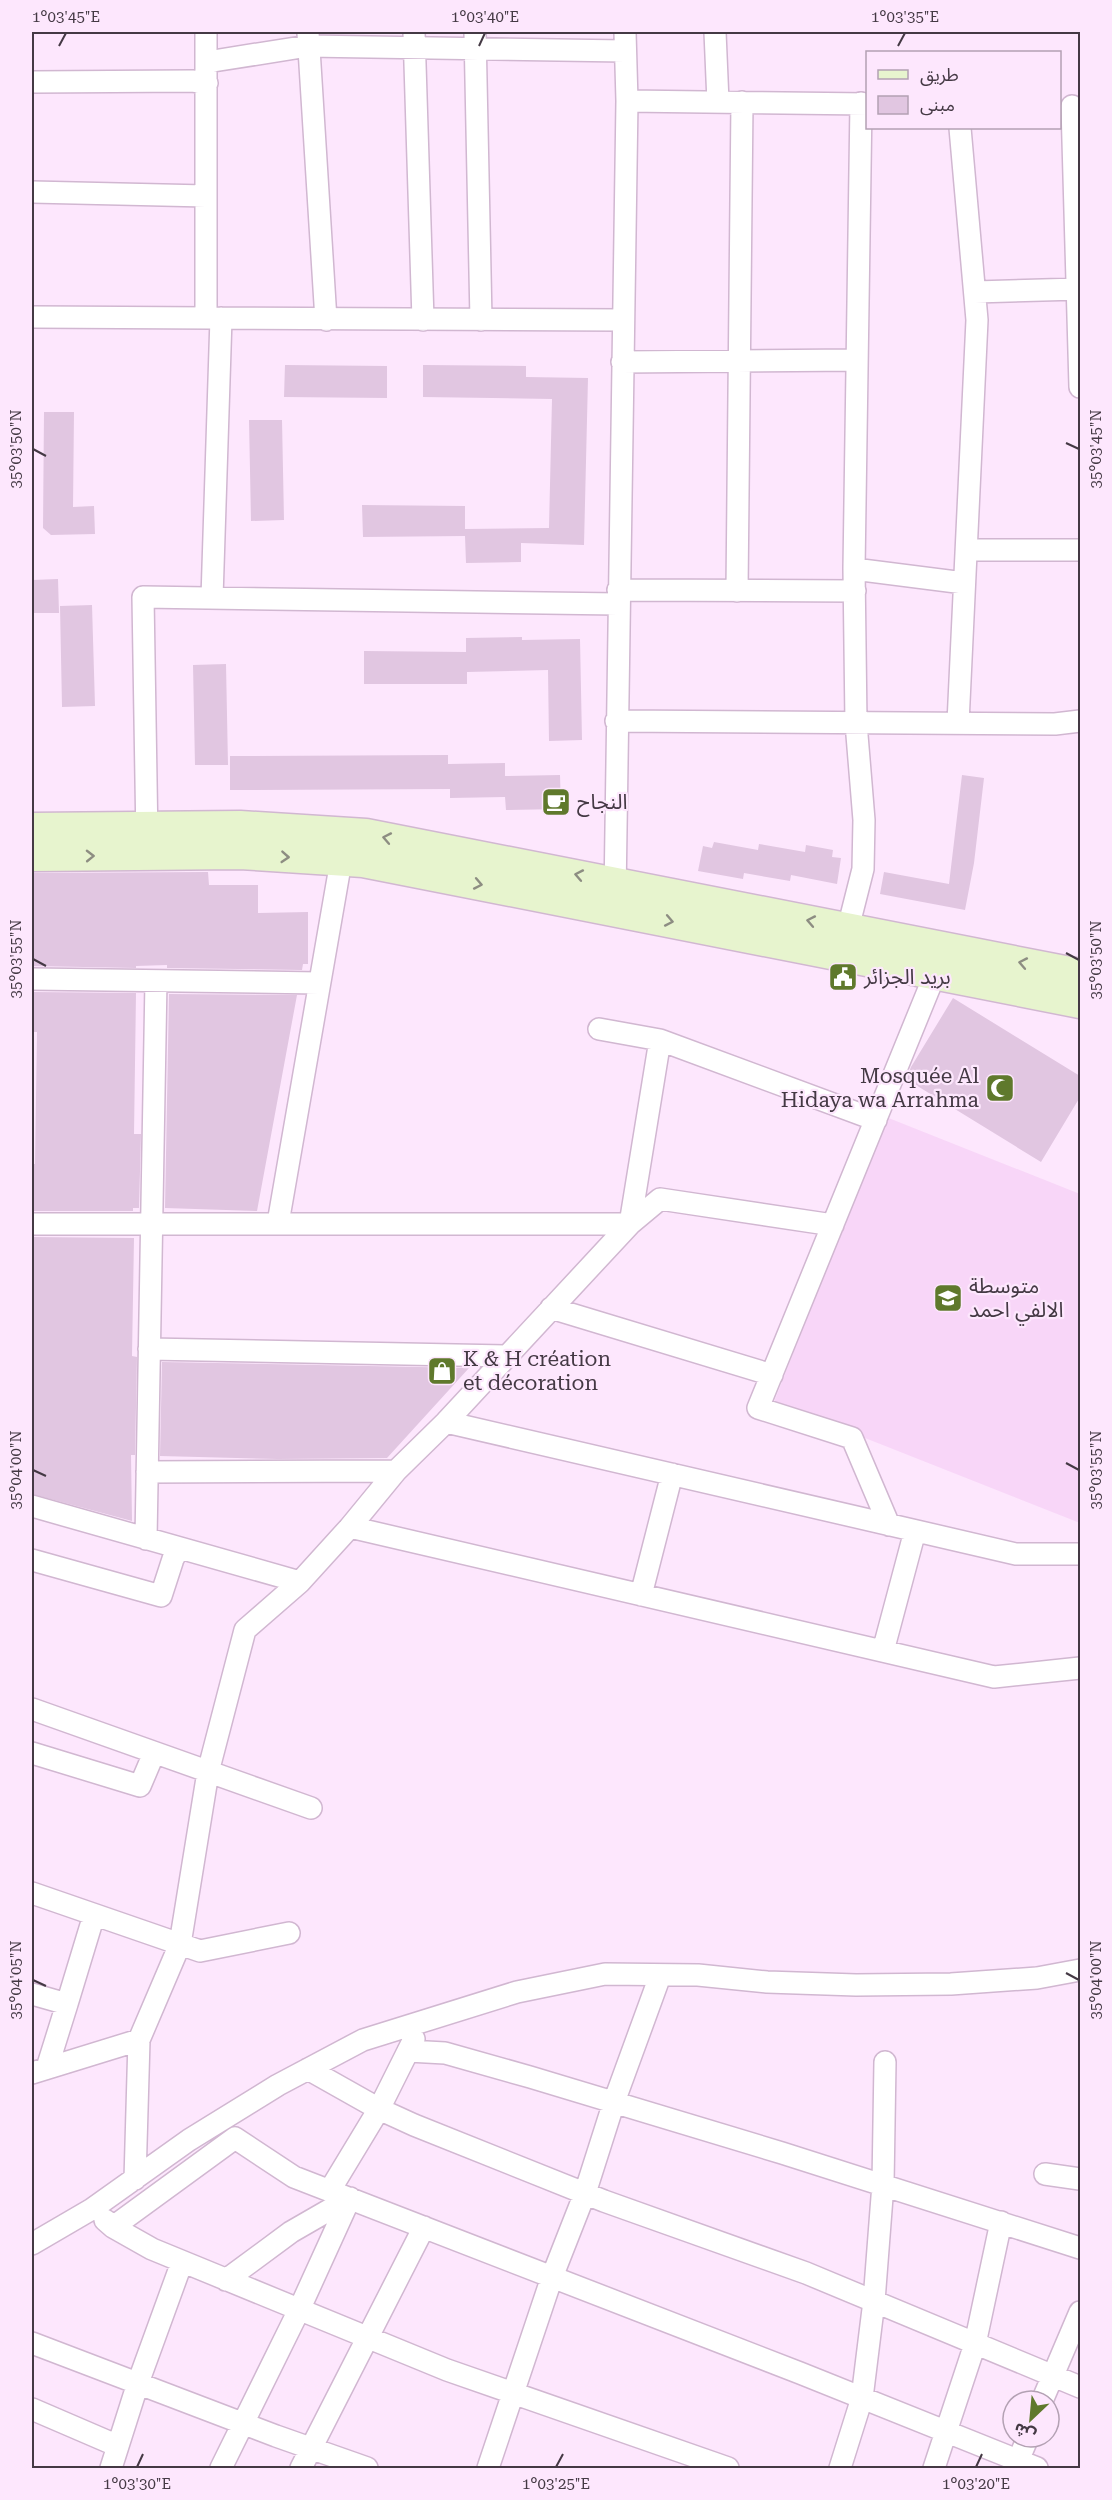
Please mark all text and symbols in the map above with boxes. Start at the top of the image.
text: 1°03'45"E [32,8,100,26]
text: 1°03'40"E [451,8,519,26]
text: 1°03'35"E [871,8,939,26]
legend [866,51,1061,129]
text: طريق [920,64,959,86]
text: مبنى [920,94,955,116]
text: 35°03'50"N [7,409,25,489]
text: 35°03'45"N [1087,409,1105,489]
cafe icon: النجاح [540,786,572,818]
place label: النجاح [577,790,628,817]
one-way arrow [383,832,393,845]
one-way arrow [85,850,94,862]
one-way arrow [280,851,289,864]
one-way arrow [574,869,584,882]
one-way arrow [472,877,482,890]
one-way arrow [664,914,674,927]
one-way arrow [807,915,817,928]
text: 35°03'55"N [7,919,25,999]
text: 35°03'50"N [1087,920,1105,1000]
one-way arrow [1018,957,1028,970]
public building icon: بريد الجزائر [827,961,859,993]
place label: بريد الجزائر [863,965,951,989]
place label: Mosquée Al Hidaya wa Arrahma [781,1064,980,1112]
mosque icon: Mosquée Al Hidaya wa Arrahma [984,1072,1016,1104]
place label: متوسطة الالفي احمد [969,1274,1064,1326]
school or university icon: متوسطة الالفي احمد [932,1282,964,1314]
place label: K & H création et décoration [463,1347,612,1395]
shop icon: K & H création et décoration [426,1355,458,1387]
text: 35°04'00"N [7,1430,25,1510]
text: 35°03'55"N [1087,1430,1105,1510]
text: 35°04'05"N [7,1940,25,2020]
text: 35°04'00"N [1087,1940,1105,2020]
north arrow [1001,2389,1061,2449]
text: ش [1011,2419,1039,2445]
text: 1°03'30"E [103,2475,171,2493]
text: 1°03'25"E [522,2475,590,2493]
text: 1°03'20"E [942,2475,1010,2493]

